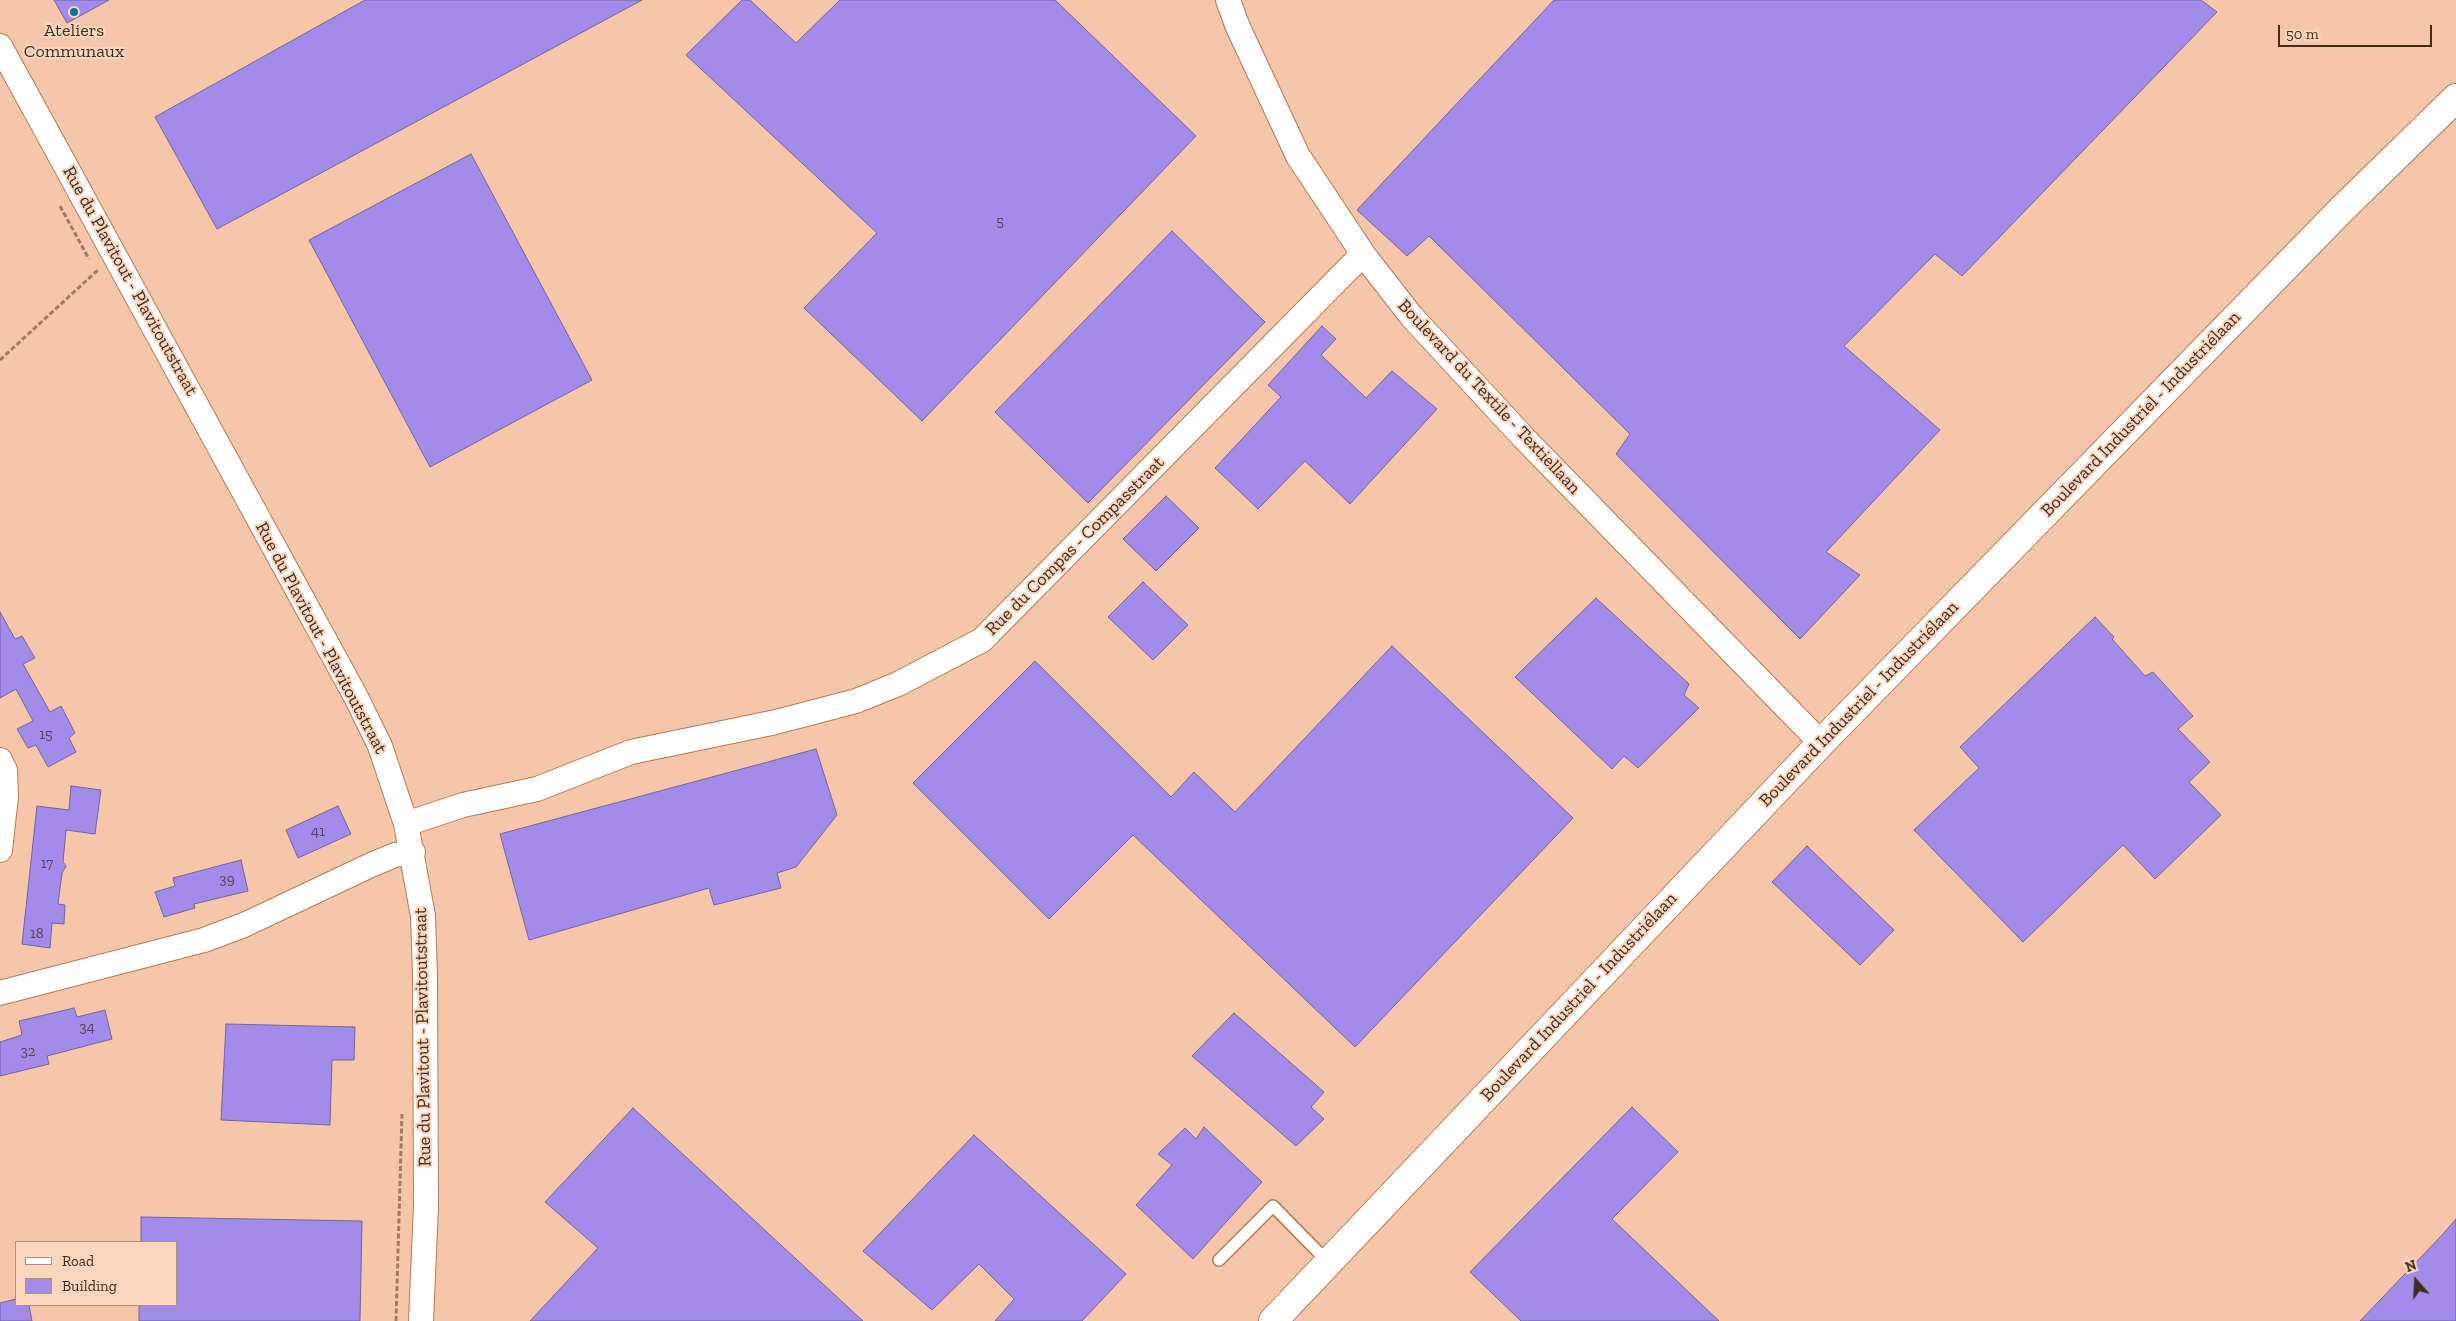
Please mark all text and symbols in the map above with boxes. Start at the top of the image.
marker: Ateliers Communaux [68,6,80,18]
scale bar [2281,15,2435,47]
place label: Ateliers Communaux [24,20,124,62]
text: 50 m [2286,25,2319,43]
street label: Rue du Plavitout - Plavitoutstraat [58,162,202,400]
house number: 5 [996,213,1004,231]
street label: Boulevard du Textile - Textiellaan [1393,295,1585,499]
street label: Boulevard Industriel - Industriélaan [2037,307,2245,521]
street label: Rue du Compas - Compasstraat [981,452,1169,640]
street label: Rue du Plavitout - Plavitoutstraat [251,519,391,757]
street label: Boulevard Industriel - Industriélaan [1755,597,1963,811]
house number: 15 [39,726,53,744]
house number: 41 [311,823,325,841]
house number: 17 [41,855,53,873]
house number: 39 [219,871,235,889]
street label: Boulevard Industriel - Industriélaan [1476,888,1682,1106]
street label: Rue du Plavitout - Plavitoutstraat [410,907,436,1167]
house number: 18 [30,925,44,943]
house number: 34 [79,1019,95,1037]
house number: 32 [20,1043,36,1061]
legend [15,1241,178,1306]
text: Road [62,1252,94,1270]
north arrow [2391,1256,2441,1306]
text: N [2403,1257,2419,1276]
text: Building [62,1277,117,1295]

